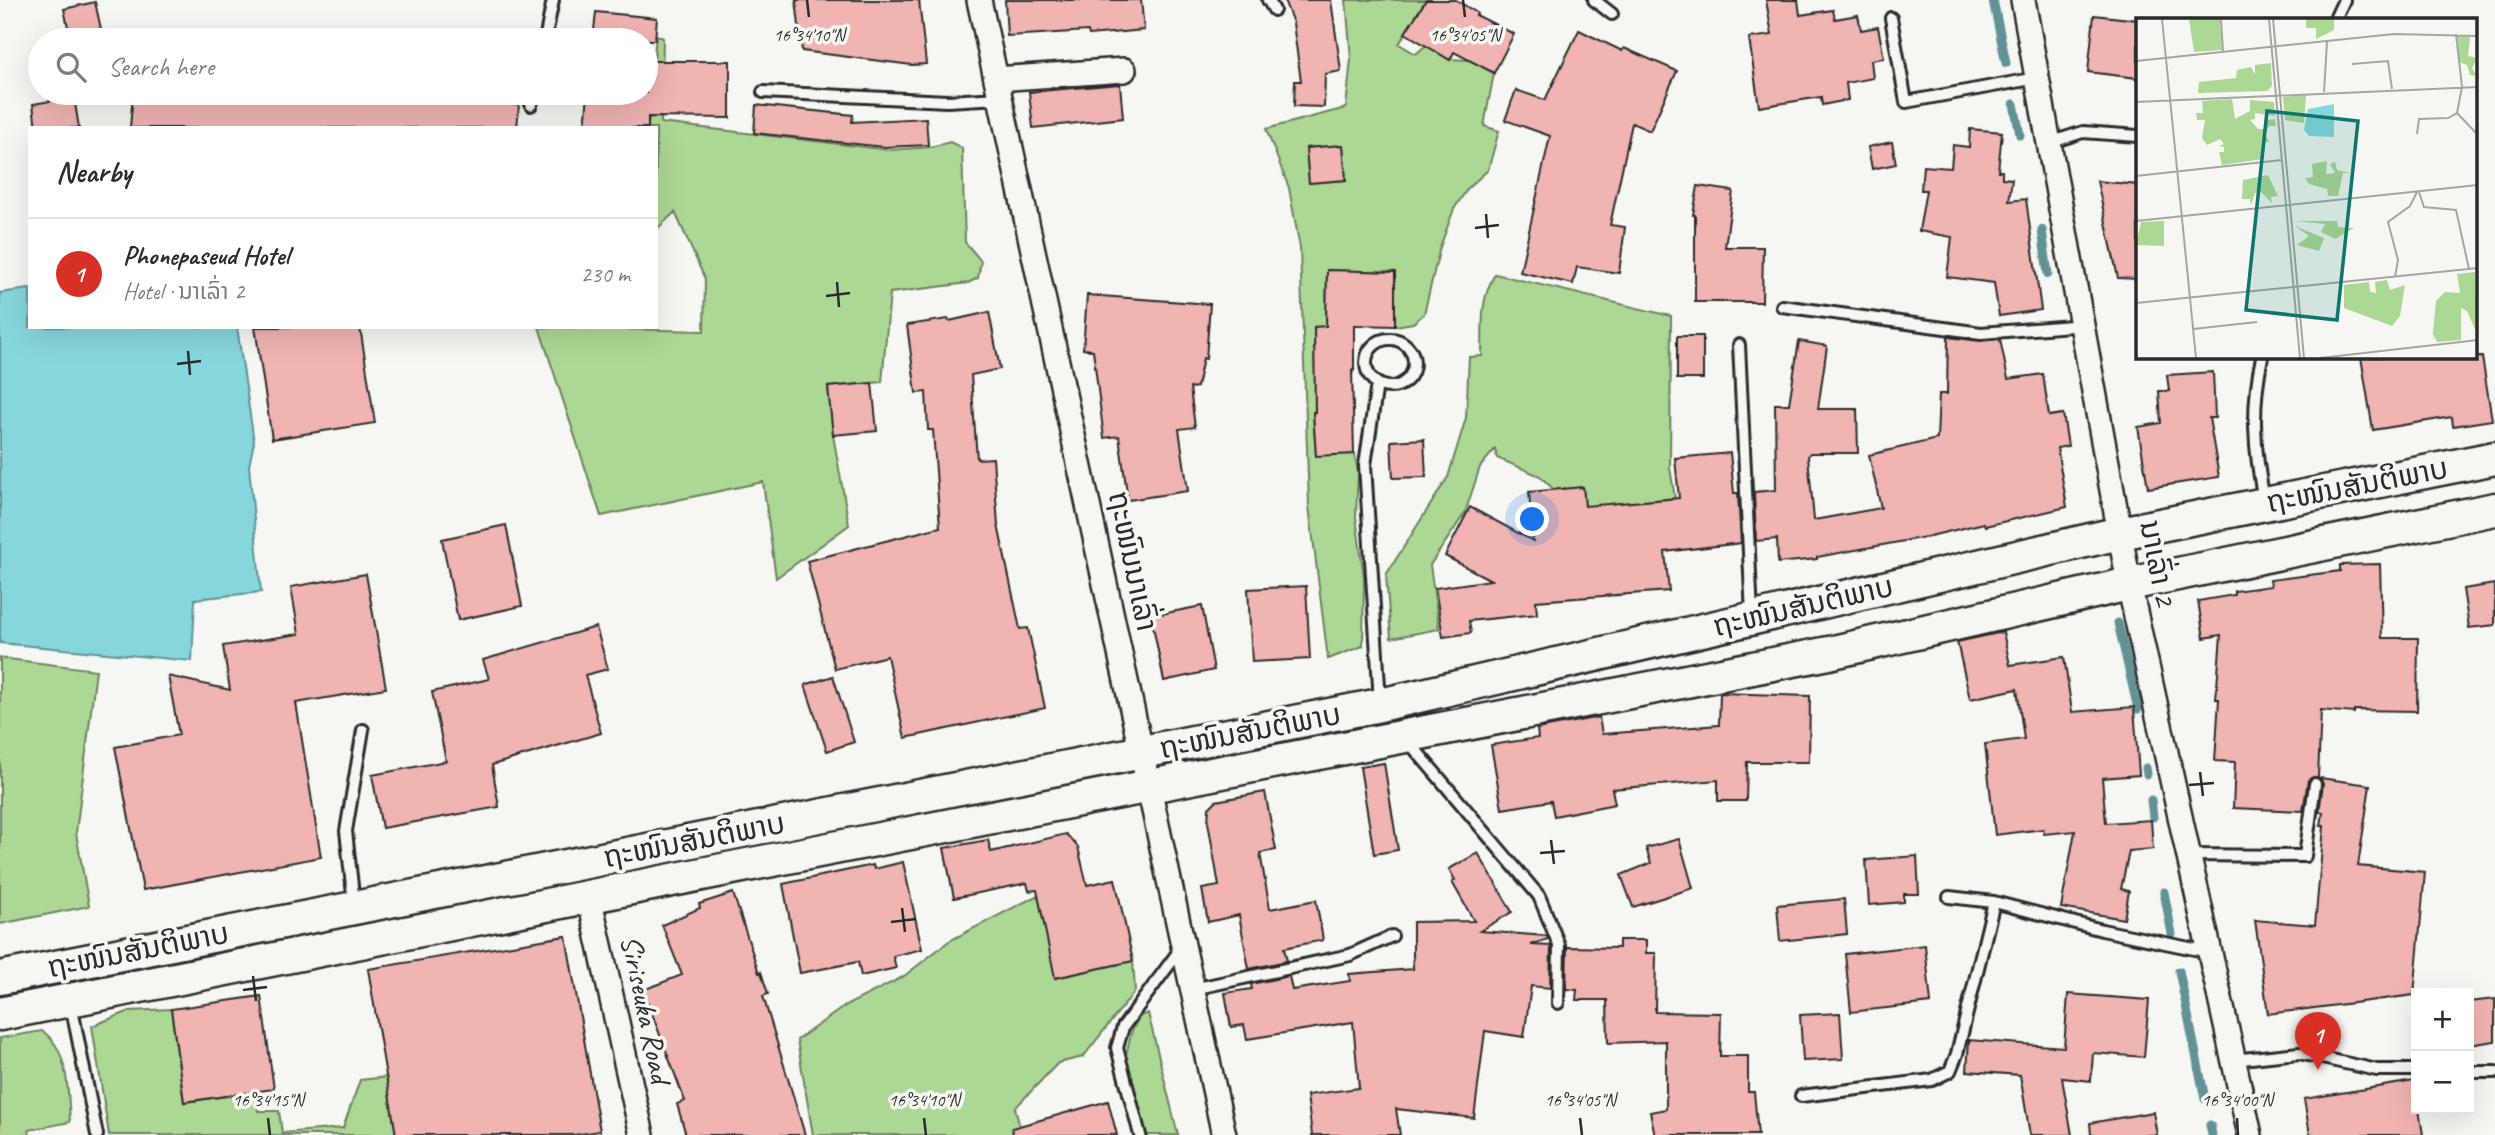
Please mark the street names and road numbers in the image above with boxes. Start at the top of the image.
street label: ຖະໜົນສັນຕິພາບ [2263,449,2451,521]
street label: ຖະໜົນນາເລົ່າ [1100,487,1168,635]
street label: ນາເລົ່າ 2 [2131,517,2187,611]
street label: ຖະໜົນສັນຕິພາບ [1709,567,1897,645]
street label: ຖະໜົນສັນຕິພາບ [1156,695,1344,767]
street label: ຖະໜົນສັນຕິພາບ [600,804,788,876]
street label: ຖະໜົນສັນຕິພາບ [44,914,232,986]
street label: Siriseuka Road [612,932,681,1090]

